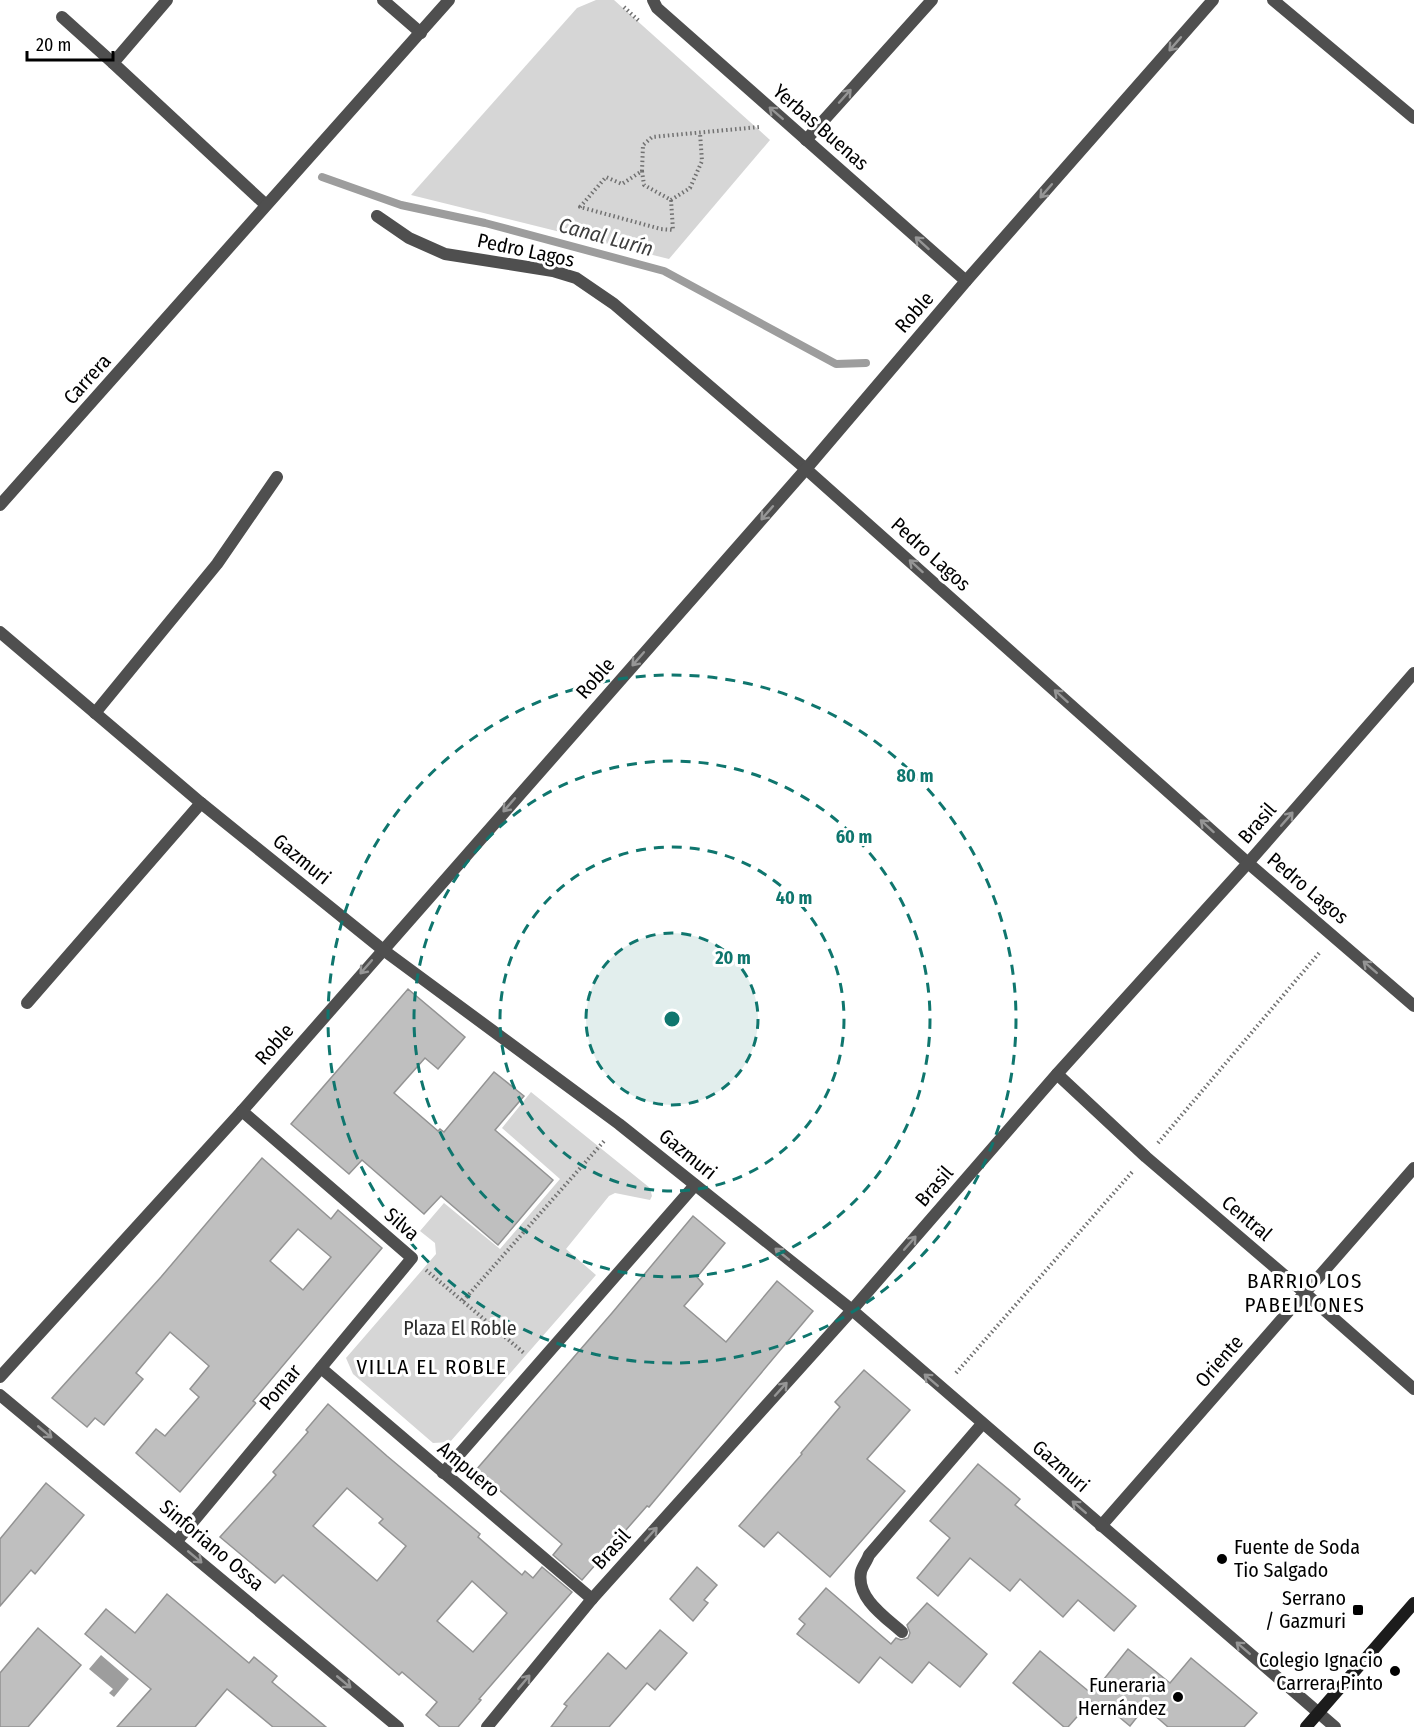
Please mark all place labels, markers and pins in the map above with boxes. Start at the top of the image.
centre of rings [662,1009,682,1029]
place label: Fuente de Soda Tio Salgado [1234,1535,1360,1582]
marker: Fuente de Soda Tio Salgado [1215,1552,1229,1566]
place label: Serrano / Gazmuri [1265,1586,1346,1633]
marker: Serrano / Gazmuri [1351,1603,1365,1617]
place label: Colegio Ignacio Carrera Pinto [1259,1648,1383,1695]
marker: Colegio Ignacio Carrera Pinto [1388,1664,1402,1678]
place label: Funeraria Hernández [1078,1673,1166,1720]
marker: Funeraria Hernández [1171,1690,1185,1704]

